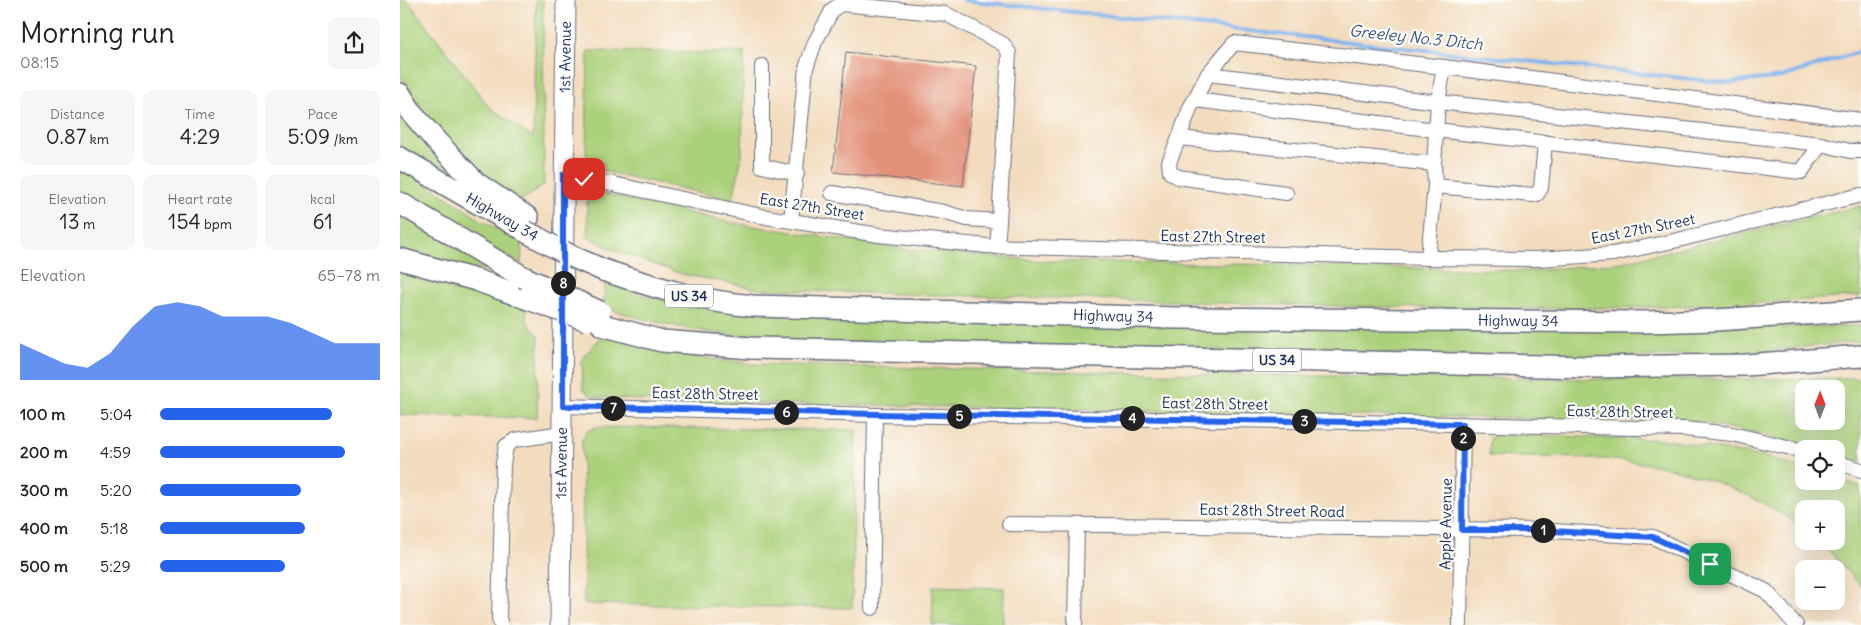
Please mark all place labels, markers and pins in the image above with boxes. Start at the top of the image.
pin [563,158,605,200]
pin: 8 [550,270,576,296]
pin: 7 [600,396,626,420]
pin: 6 [774,400,798,424]
pin: 5 [946,404,972,428]
pin: 4 [1120,406,1144,430]
pin: 3 [1292,408,1316,434]
pin: 2 [1450,426,1476,450]
pin: 1 [1530,518,1556,542]
pin [1689,543,1731,585]

